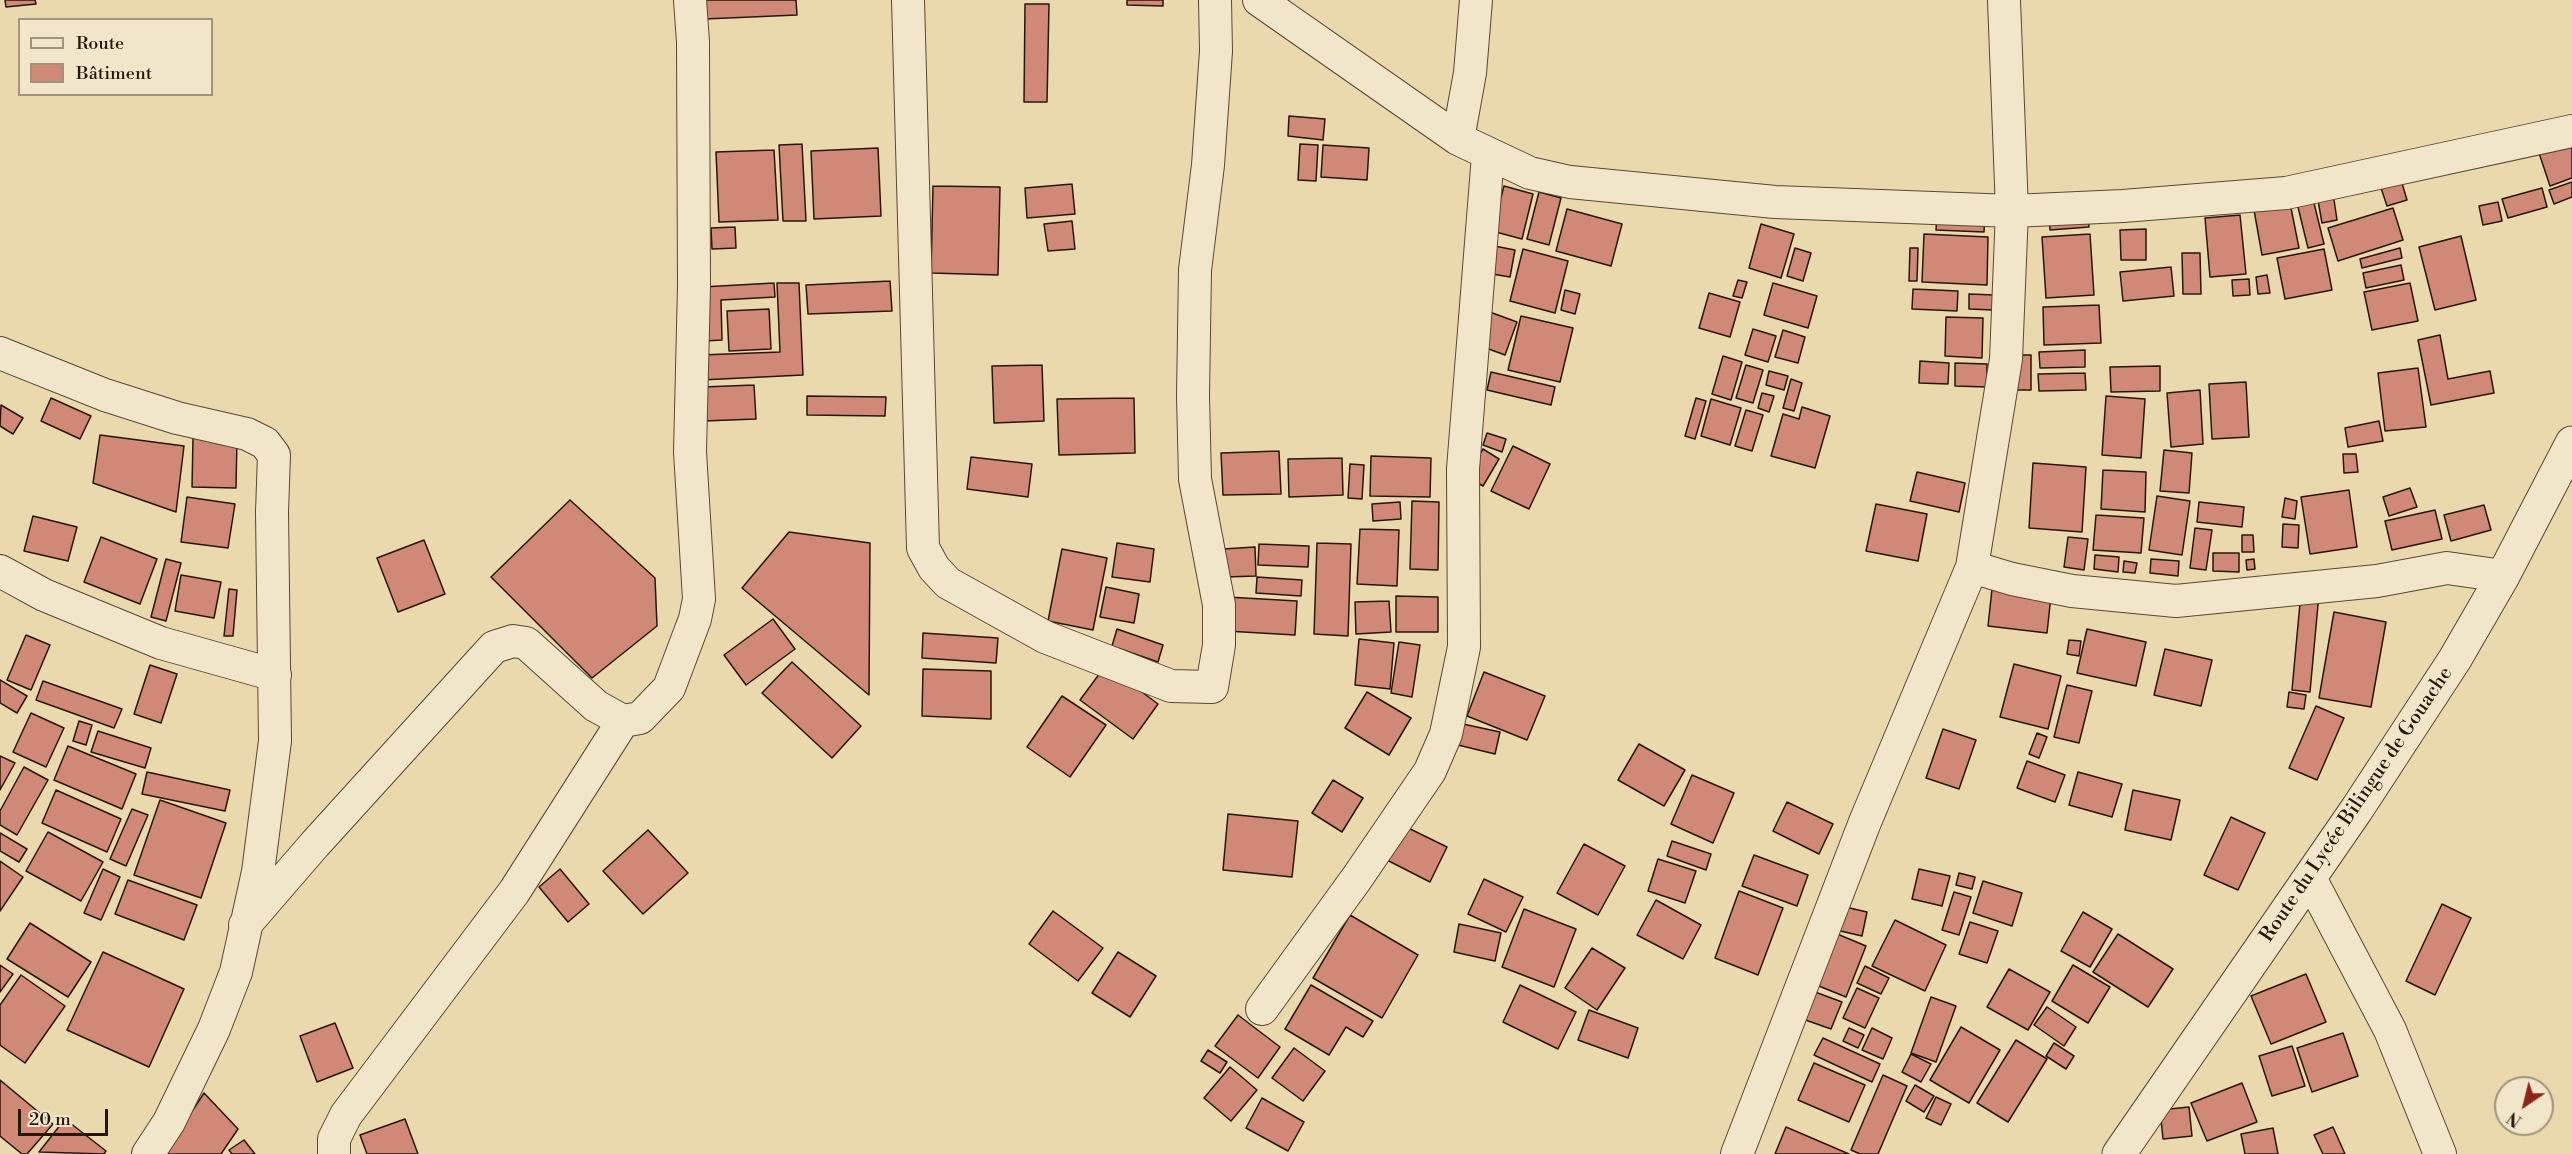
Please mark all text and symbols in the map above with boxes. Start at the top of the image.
legend [18,18,213,96]
text: Route [76,32,124,55]
text: Bâtiment [76,62,152,85]
street label: Route du Lycée Bilingue de Gouache [2256,663,2458,947]
north arrow [2494,1076,2554,1136]
scale bar [21,1097,111,1135]
text: N [2504,1107,2526,1131]
text: 20 m [29,1108,71,1131]

